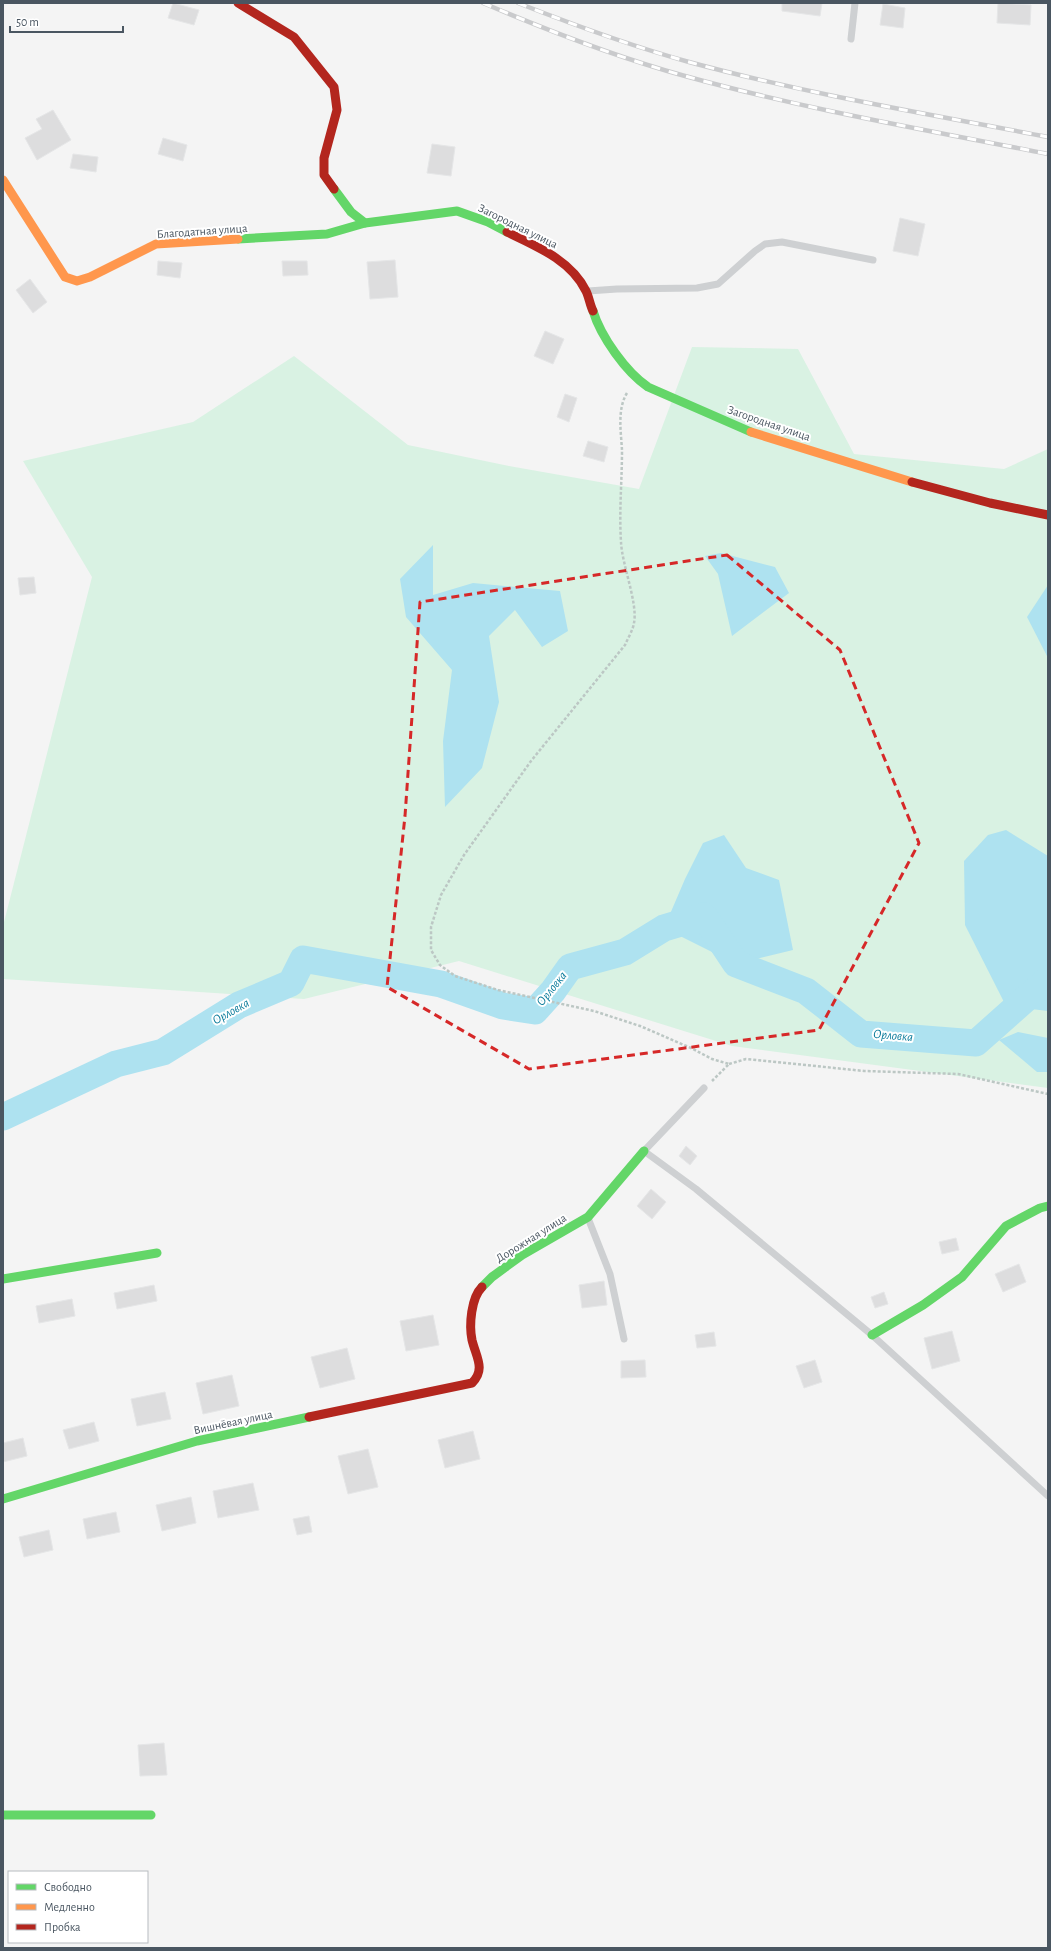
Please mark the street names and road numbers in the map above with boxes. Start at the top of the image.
street label: Загородная улица [476,202,560,252]
street label: Благодатная улица [156,222,248,241]
street label: Загородная улица [726,403,813,444]
street label: Дорожная улица [493,1211,569,1265]
street label: Вишнёвая улица [192,1408,274,1437]

